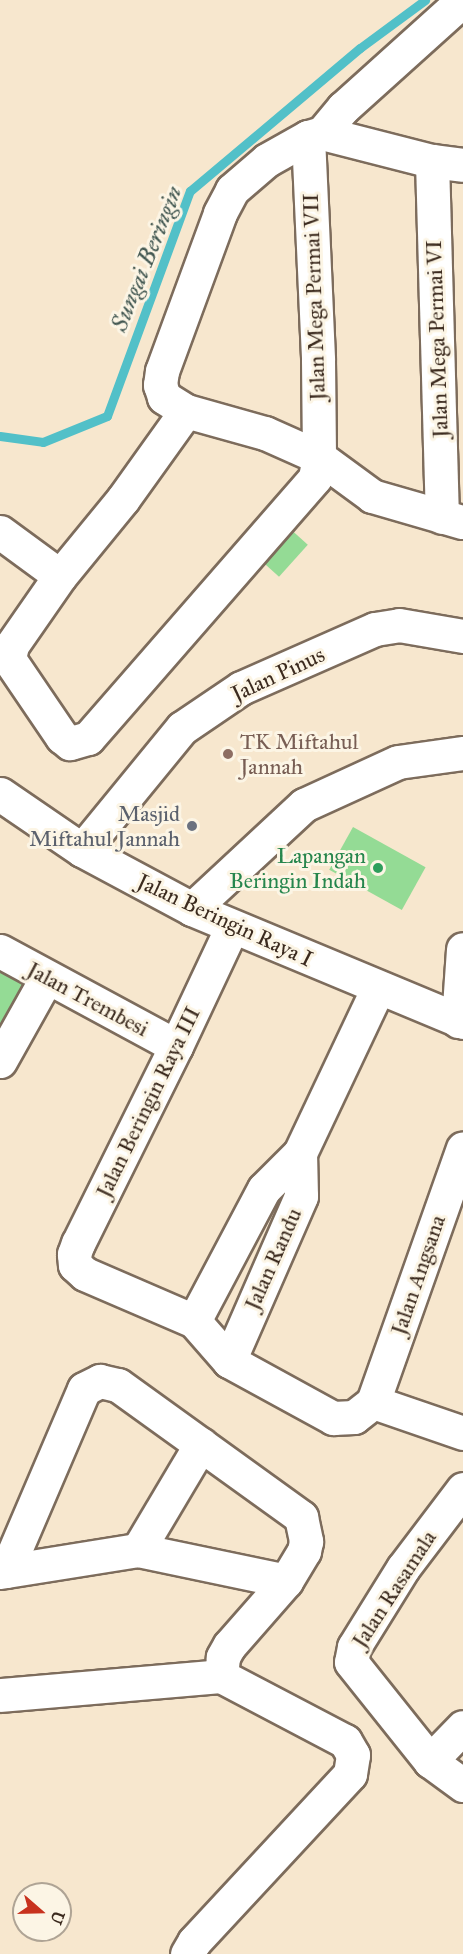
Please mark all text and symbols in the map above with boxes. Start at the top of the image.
water label: Sungai Beringin [105,182,189,336]
street label: Jalan Mega Permai VII [297,193,331,401]
street label: Jalan Mega Permai VI [420,239,454,439]
street label: Jalan Pinus [227,641,329,707]
place label: TK Miftahul Jannah [240,728,358,780]
marker: TK Miftahul Jannah [221,747,235,761]
place label: Masjid Miftahul Jannah [29,800,180,852]
marker: Masjid Miftahul Jannah [185,819,199,833]
place label: Lapangan Beringin Indah [229,842,366,894]
marker: Lapangan Beringin Indah [371,861,385,875]
street label: Jalan Beringin Raya I [133,868,317,972]
street label: Jalan Trembesi [23,956,153,1042]
street label: Jalan Beringin Raya III [90,1002,206,1202]
street label: Jalan Randu [239,1204,307,1314]
street label: Jalan Angsana [385,1212,451,1338]
street label: Jalan Rasamala [346,1525,442,1653]
north arrow [12,1882,72,1942]
text: U [46,1908,69,1927]

